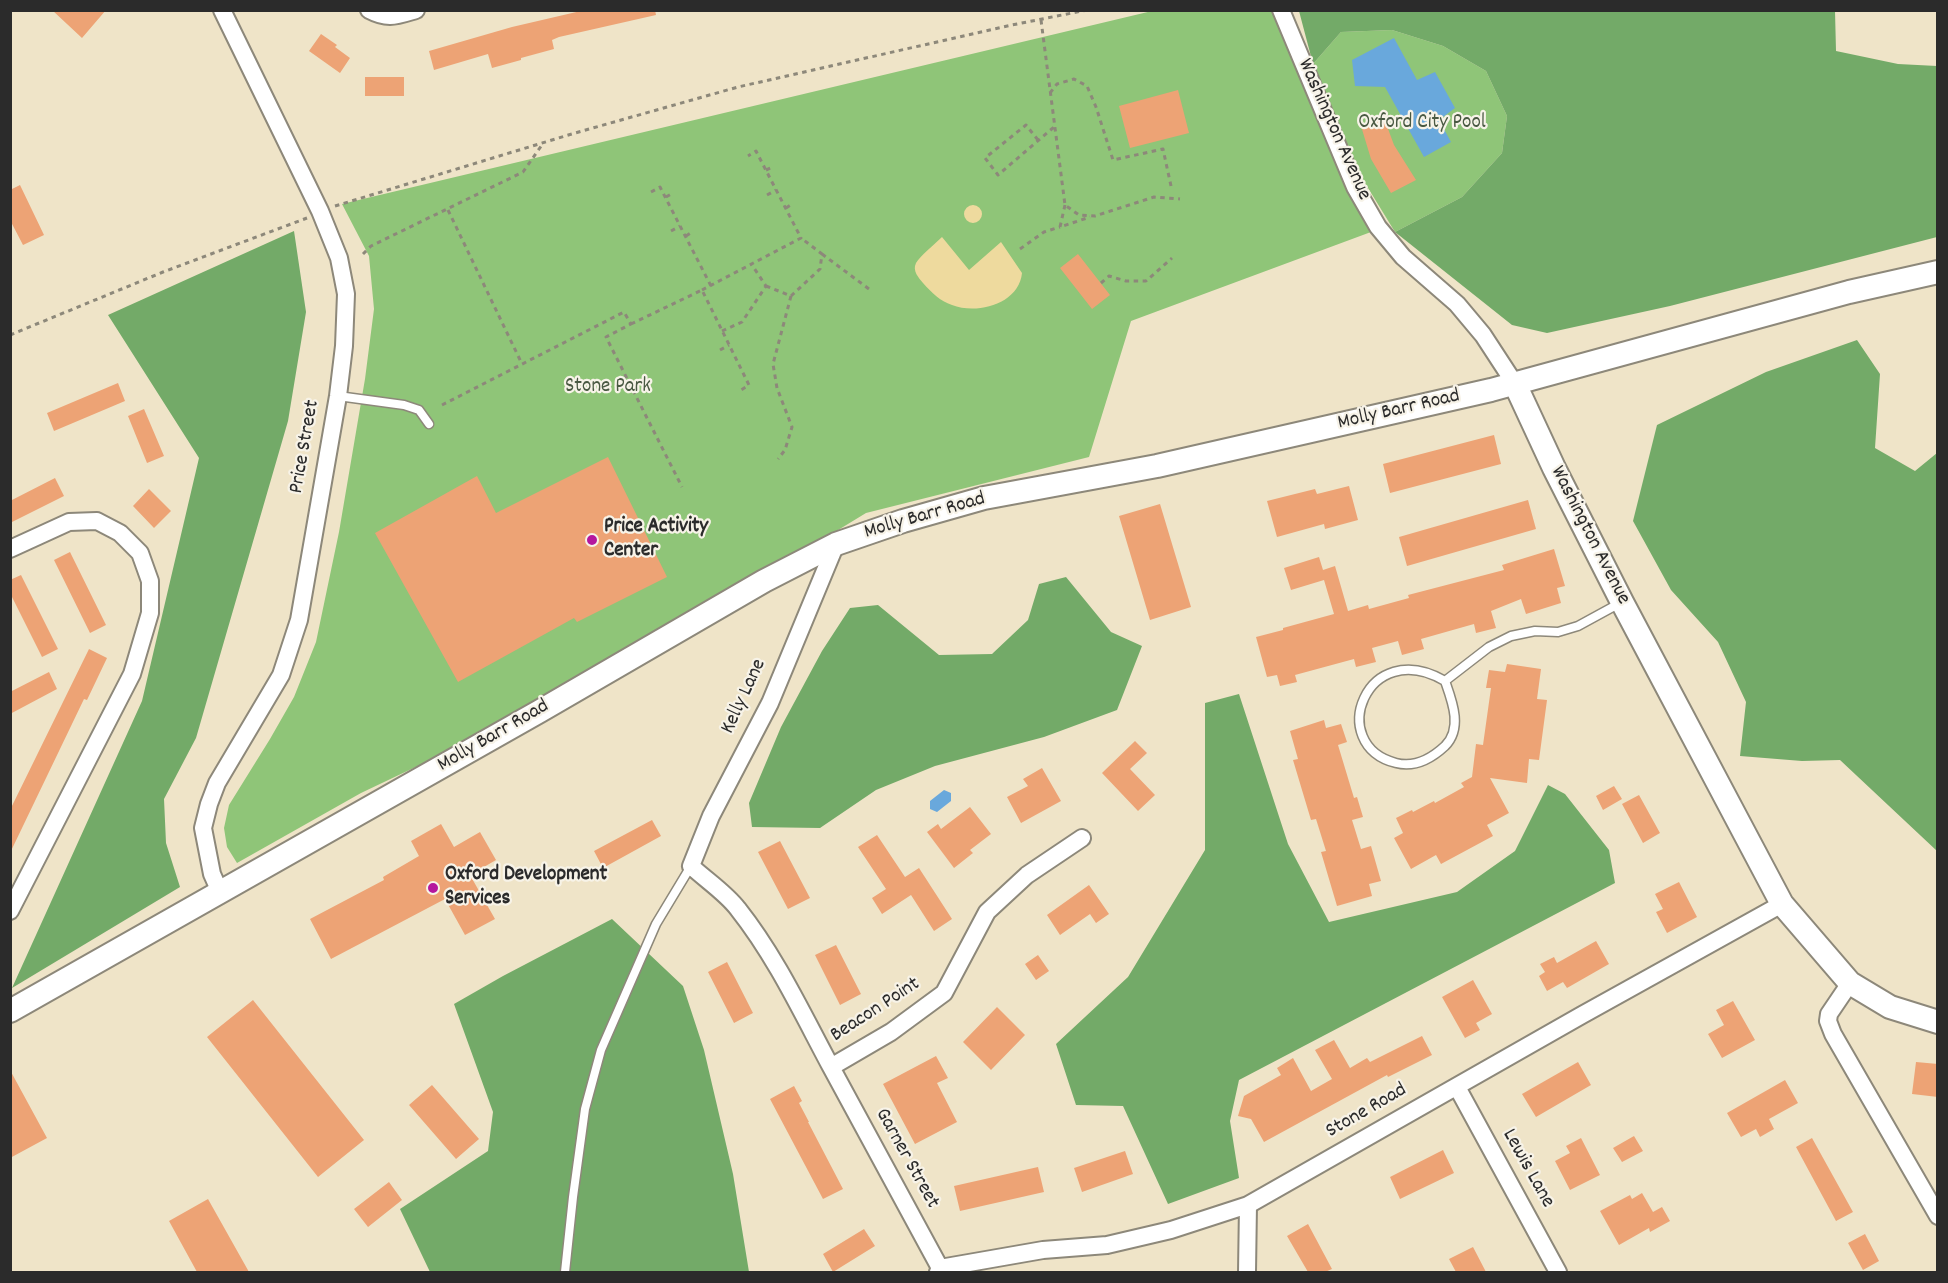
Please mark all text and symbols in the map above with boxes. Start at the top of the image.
street label: Washington Avenue [1291,55,1375,205]
park label: Oxford City Pool [1358,111,1486,137]
park label: Stone Park [565,375,651,401]
street label: Molly Barr Road [1336,385,1462,437]
street label: Price Street [285,398,327,496]
street label: Washington Avenue [1543,462,1635,610]
street label: Molly Barr Road [862,488,988,546]
place label: Price Activity Center [604,515,708,565]
marker: Price Activity Center [585,533,599,547]
street label: Kelly Lane [717,656,773,738]
street label: Molly Barr Road [434,695,554,779]
place label: Oxford Development Services [445,863,607,913]
marker: Oxford Development Services [426,881,440,895]
street label: Beacon Point [827,973,925,1049]
street label: Stone Road [1322,1079,1412,1145]
street label: Garner Street [868,1104,944,1214]
street label: Lewis Lane [1495,1125,1559,1213]

